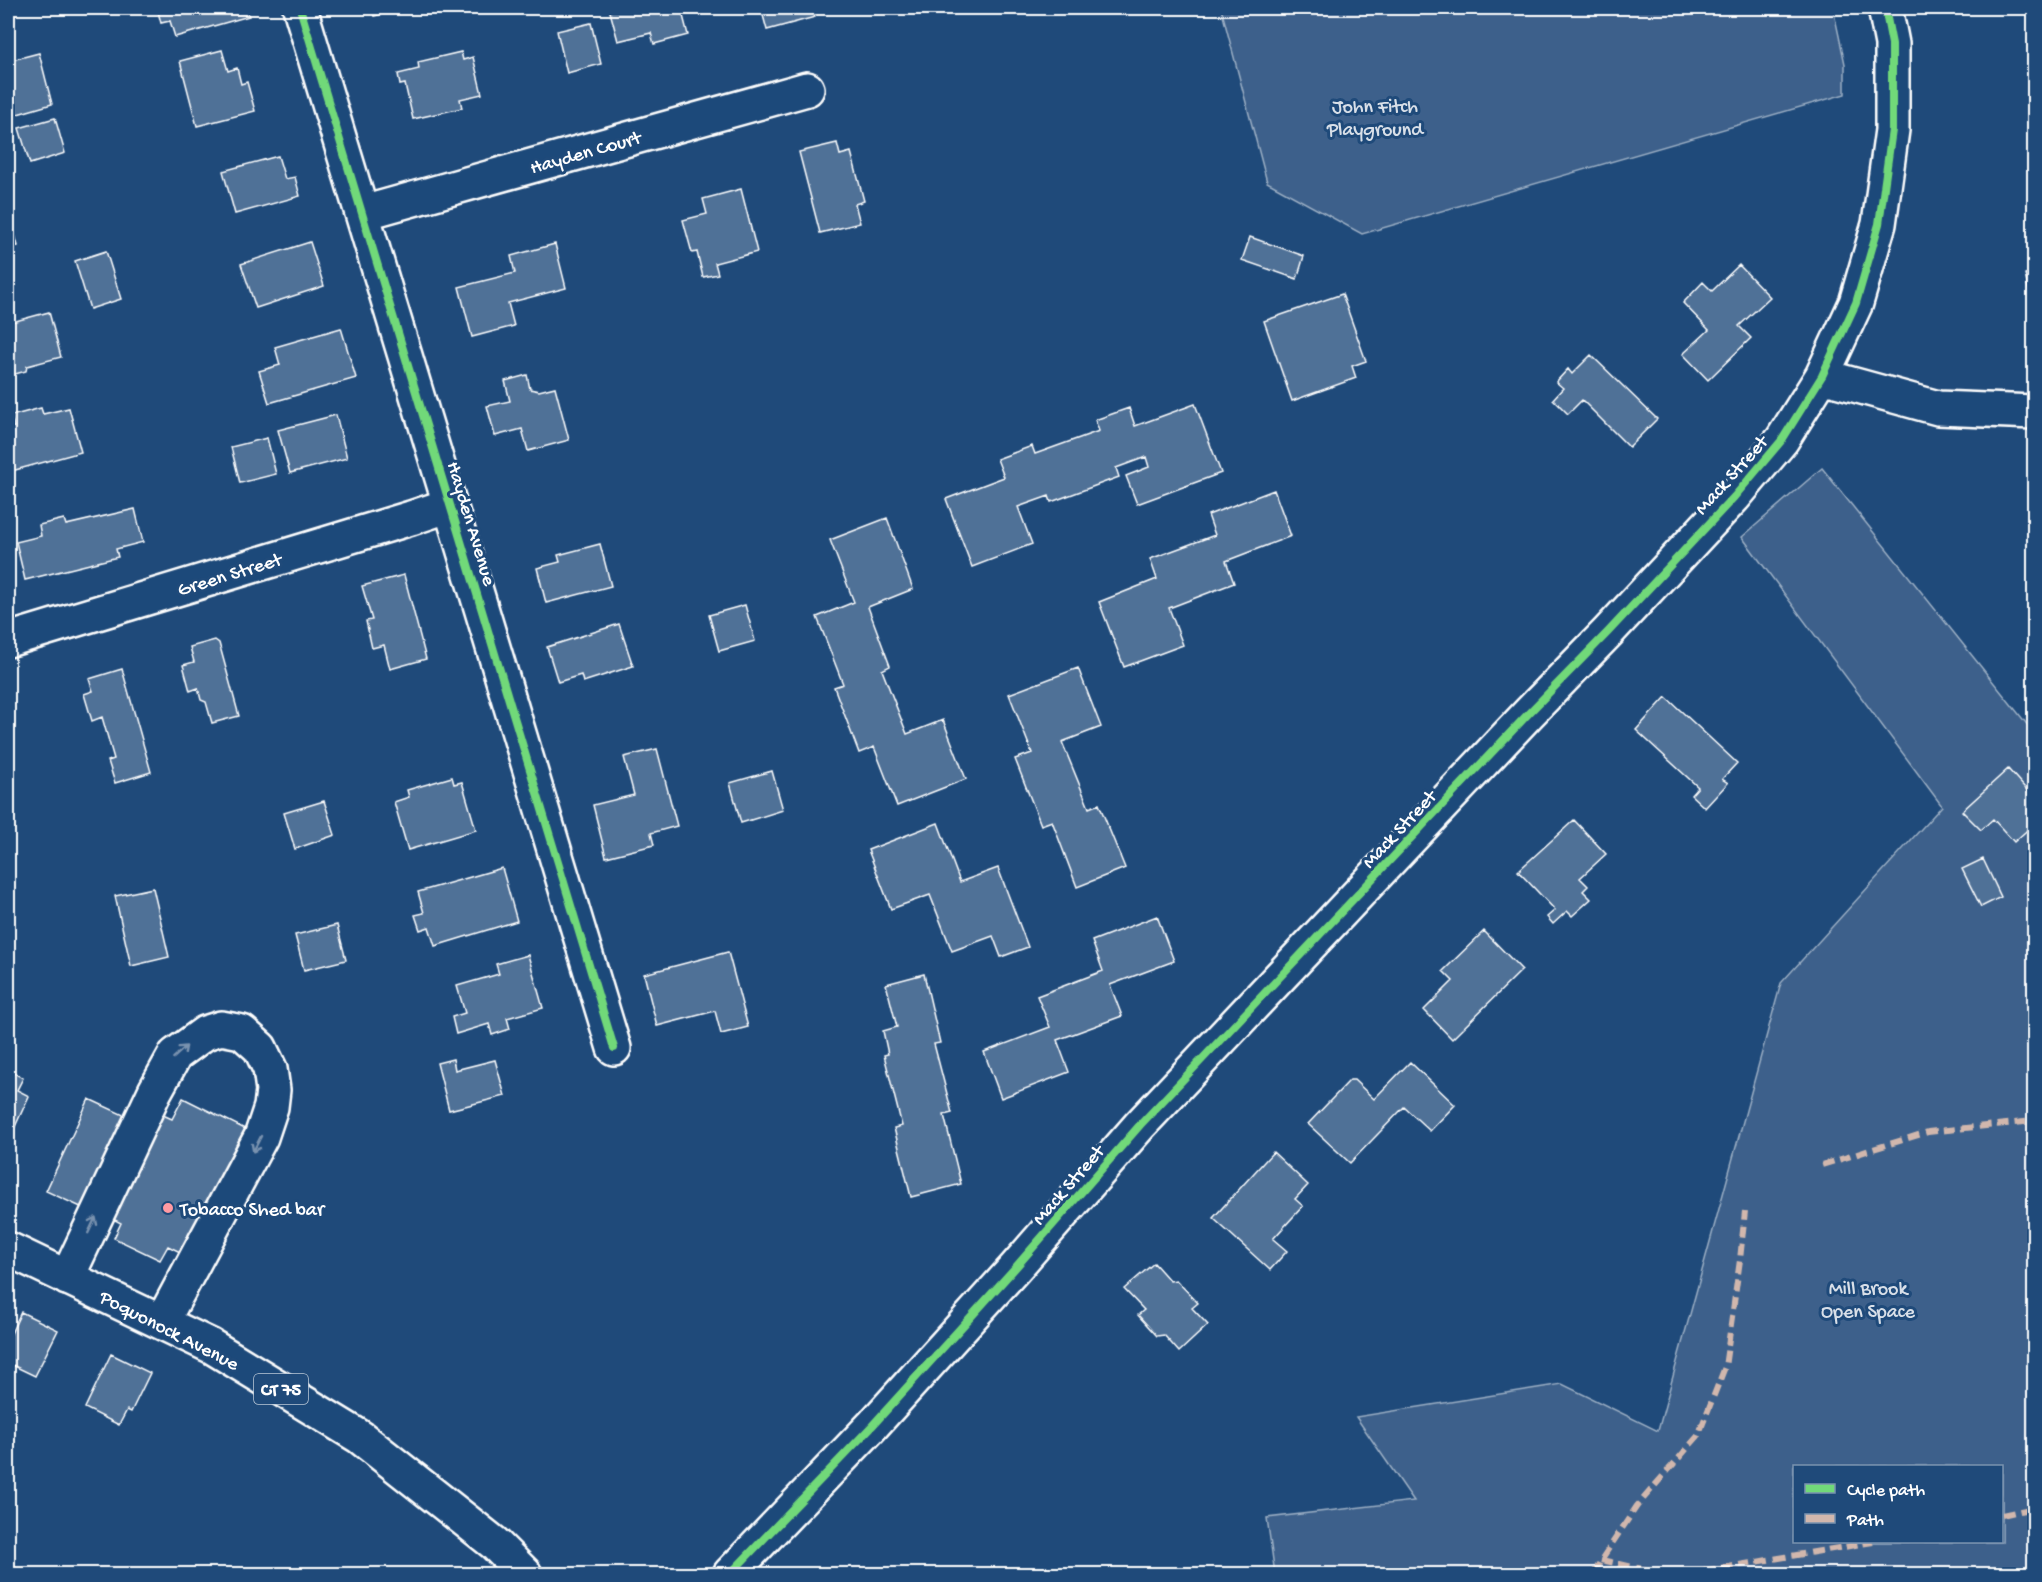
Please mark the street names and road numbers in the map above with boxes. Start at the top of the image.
street label: Hayden Court [528,127,646,181]
street label: Mack Street [1691,431,1775,521]
street label: Hayden Avenue [440,459,500,590]
street label: Green Street [175,549,287,603]
street label: Mack Street [1358,785,1444,874]
street label: Mack Street [1029,1140,1112,1231]
street label: Poquonock Avenue [94,1287,243,1378]
road number: CT 75 [254,1374,308,1404]

